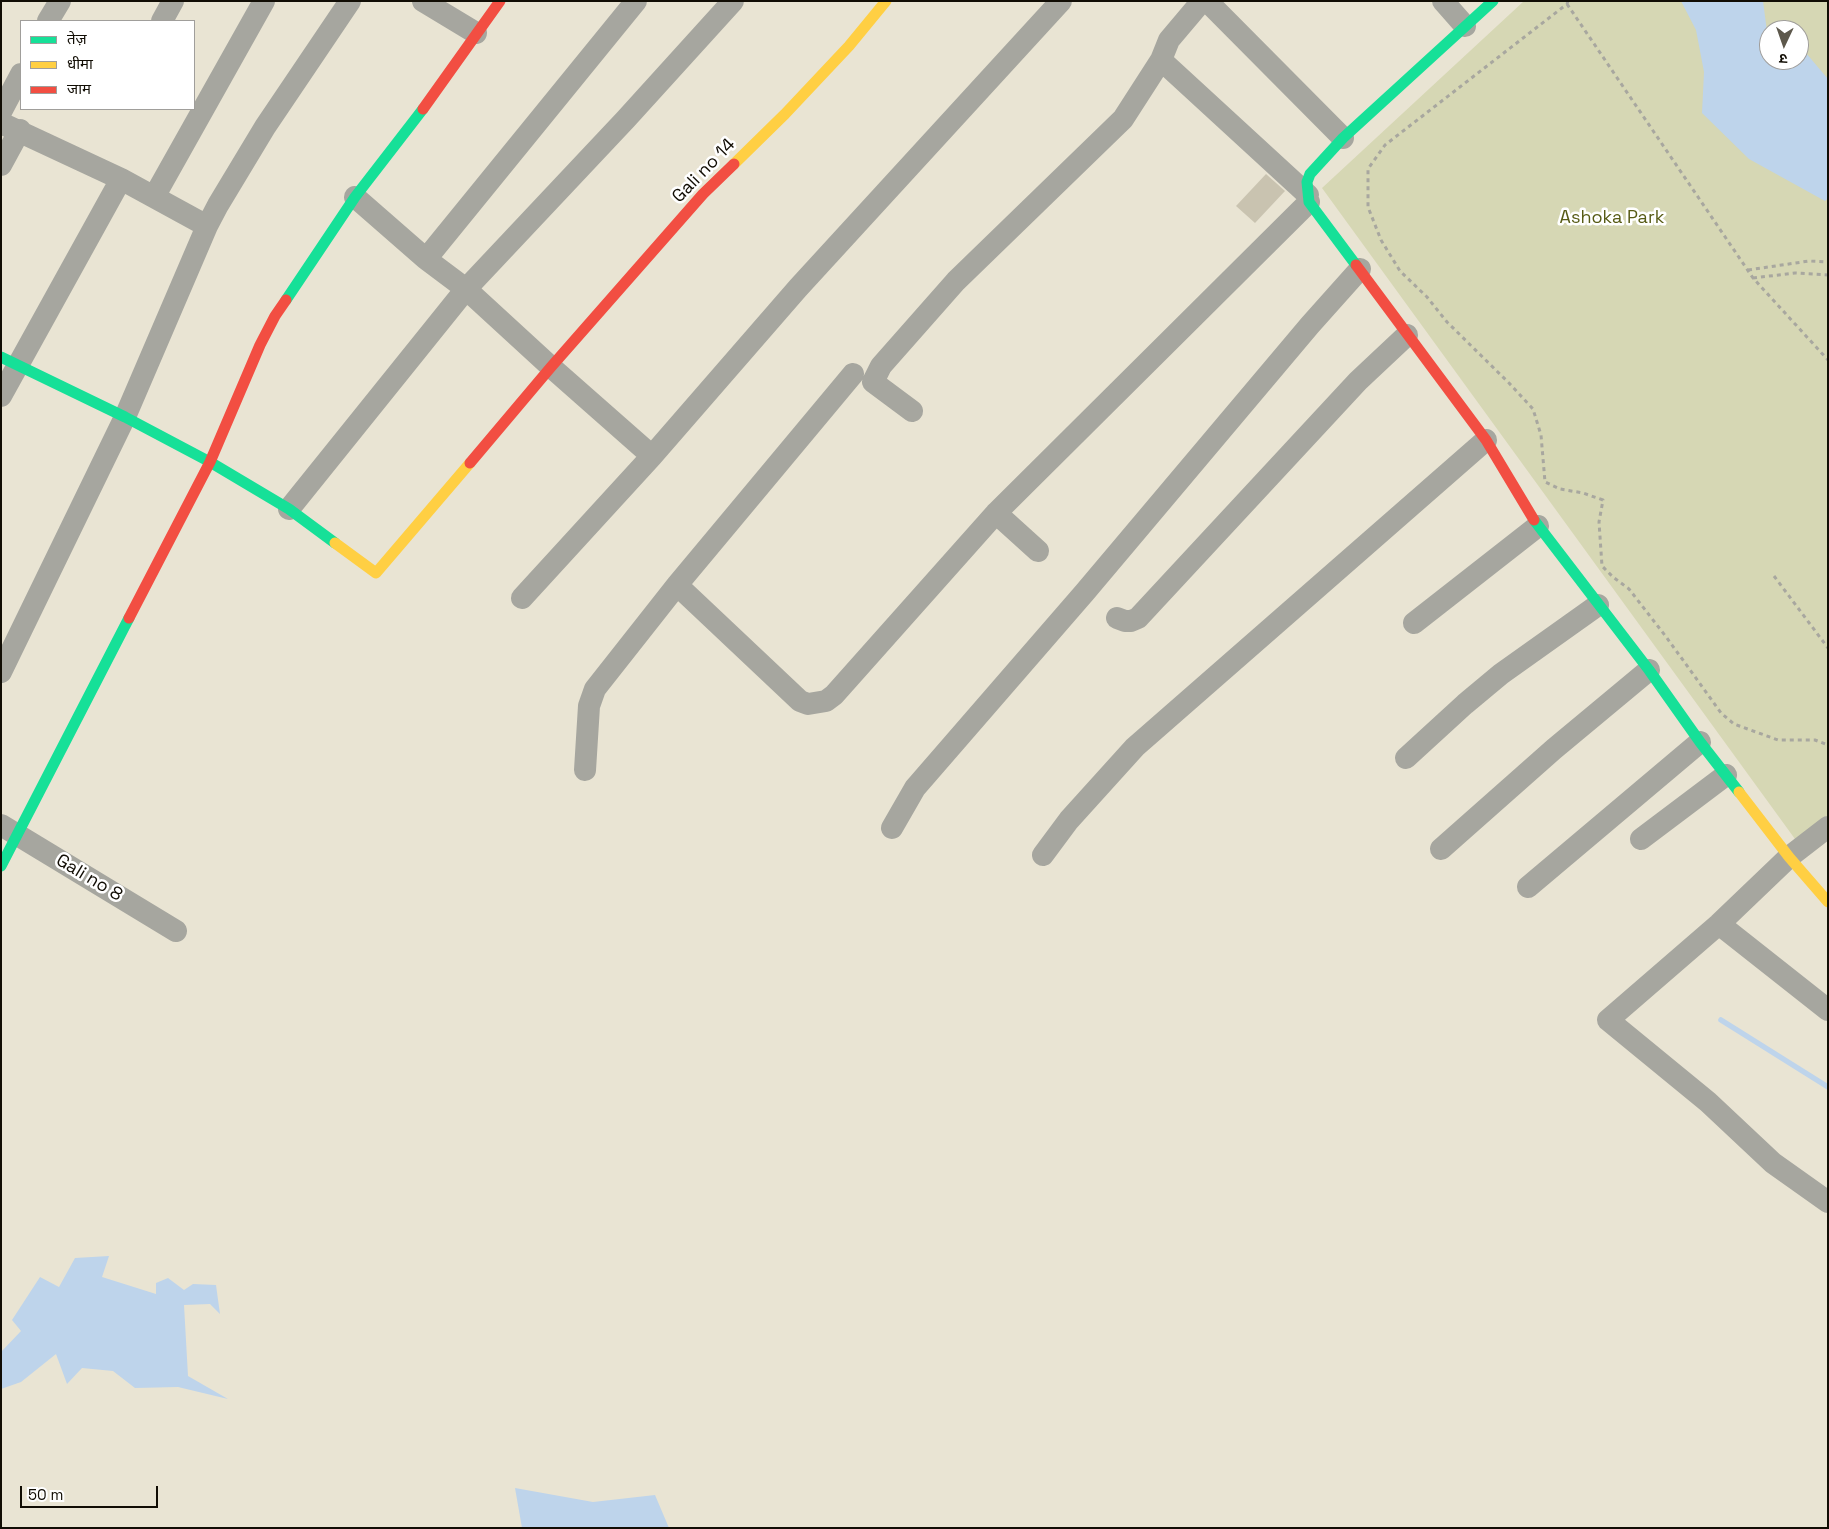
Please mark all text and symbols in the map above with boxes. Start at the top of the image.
legend [20,20,195,110]
north arrow [1759,20,1809,70]
text: तेज़ [67,29,87,48]
text: उ [1779,50,1788,68]
text: धीमा [67,54,93,73]
text: जाम [67,79,91,98]
street label: Gali no 14 [668,134,740,208]
park label: Ashoka Park [1560,207,1664,229]
street label: Gali no 8 [52,850,126,906]
scale bar [22,1476,160,1508]
text: 50 m [28,1485,63,1504]

